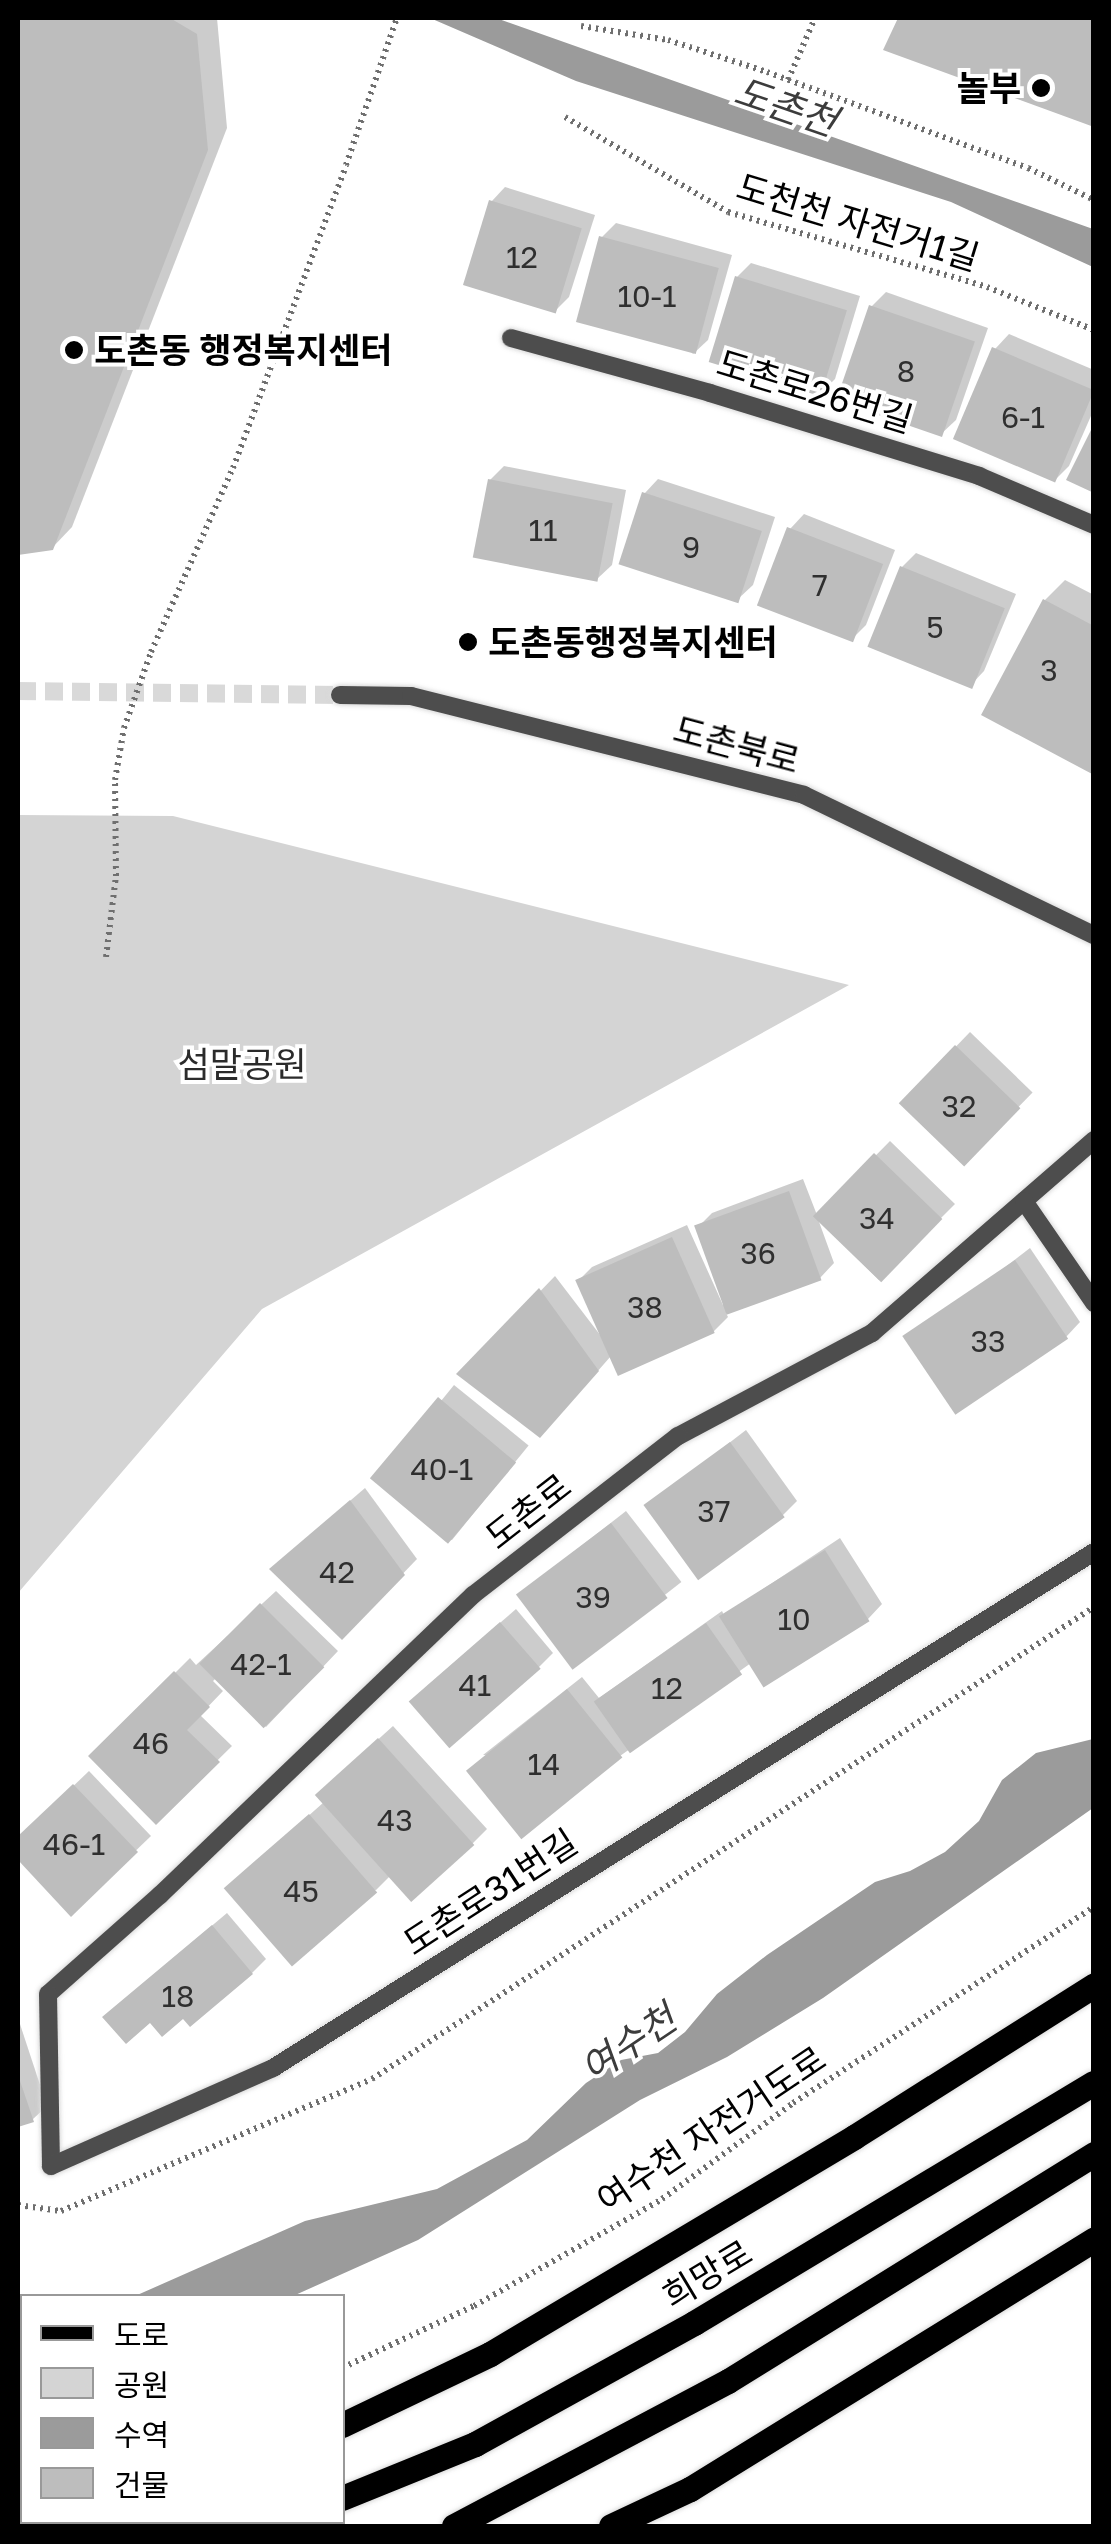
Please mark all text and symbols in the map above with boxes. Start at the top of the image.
water label: 도촌천 [729,67,843,145]
place label: 놀부 [957,67,1021,109]
marker: 놀부 [1030,77,1052,99]
street label: 도천천 자전거1길 [732,165,984,279]
house number: 12 [506,239,538,275]
house number: 10-1 [617,278,677,314]
place label: 도촌동 행정복지센터 [94,329,393,371]
marker: 도촌동 행정복지센터 [63,339,85,361]
street label: 도촌로26번길 [712,341,918,441]
house number: 8 [897,353,915,389]
house number: 6-1 [1001,399,1045,435]
house number: 11 [528,512,558,548]
house number: 9 [682,529,700,565]
house number: 7 [812,567,828,603]
house number: 5 [926,609,944,645]
place label: 도촌동행정복지센터 [488,621,778,663]
marker: 도촌동행정복지센터 [457,631,479,653]
house number: 3 [1040,652,1058,688]
street label: 도촌북로 [669,708,805,782]
park label: 섬말공원 [178,1043,306,1085]
house number: 32 [942,1088,976,1124]
house number: 34 [859,1200,895,1236]
house number: 36 [740,1235,776,1271]
house number: 38 [627,1289,663,1325]
house number: 33 [970,1323,1006,1359]
house number: 40-1 [411,1451,473,1487]
street label: 도촌로 [477,1465,579,1557]
house number: 37 [697,1493,731,1529]
house number: 42 [319,1554,355,1590]
house number: 39 [575,1579,611,1615]
house number: 10 [777,1601,811,1637]
house number: 42-1 [230,1646,292,1682]
house number: 41 [459,1667,491,1703]
house number: 12 [651,1670,683,1706]
house number: 46 [133,1725,169,1761]
house number: 14 [528,1746,560,1782]
house number: 43 [377,1802,413,1838]
street label: 도촌로31번길 [395,1820,585,1964]
house number: 46-1 [43,1826,105,1862]
house number: 45 [283,1873,319,1909]
house number: 18 [162,1978,194,2014]
water label: 여수천 [572,1995,684,2091]
street label: 여수천 자전거도로 [589,2037,833,2221]
street label: 희망로 [655,2231,759,2317]
legend [20,2294,345,2524]
text: 도로 [114,2317,169,2353]
text: 공원 [114,2367,169,2403]
text: 수역 [114,2417,169,2453]
text: 건물 [114,2467,169,2503]

